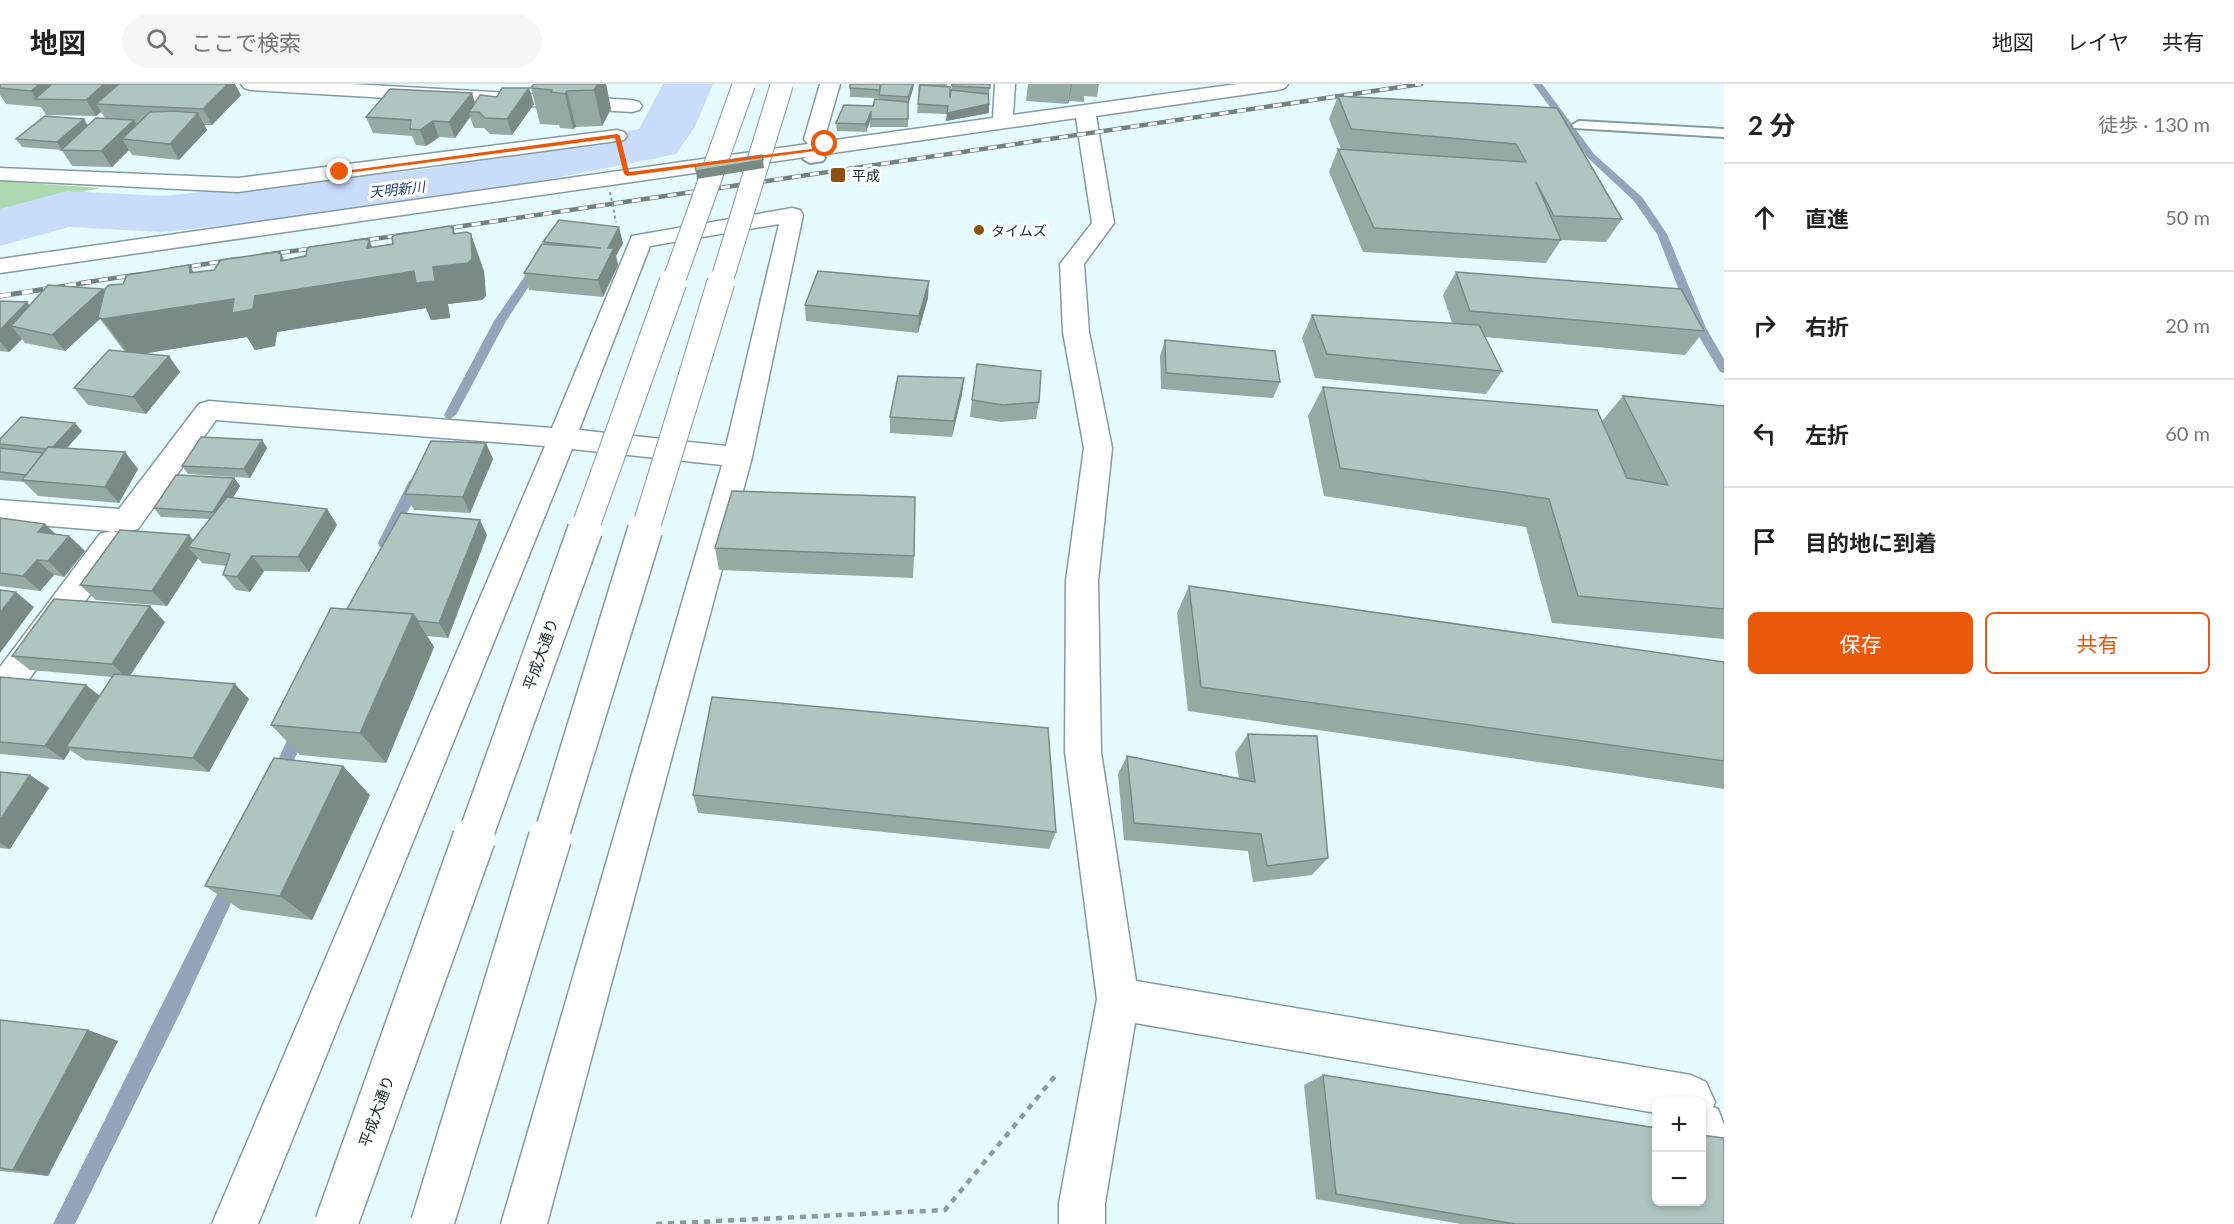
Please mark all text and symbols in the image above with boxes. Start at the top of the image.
search box [122,14,542,68]
text: 地図 [30,25,86,59]
icon: search [143,25,176,58]
text: ここで検索 [191,29,301,56]
text: 地図 [1992,29,2034,54]
text: レイヤ [2067,29,2129,54]
text: 共有 [2162,29,2204,54]
text: 2 分 [1748,109,1795,141]
text: 徒歩 · 130 m [2098,112,2210,136]
route start [811,130,837,156]
route end [326,158,352,184]
marker: 平成 [829,166,847,184]
place label: 平成 [852,167,880,184]
water label: 天明新川 [368,177,428,200]
icon: ahead [1748,201,1781,234]
text: 直進 [1805,205,1849,232]
text: 50 m [2165,205,2210,229]
place label: タイムズ [991,222,1047,239]
marker: タイムズ [972,223,986,237]
icon: right [1748,309,1781,342]
text: 右折 [1805,313,1849,340]
text: 20 m [2165,313,2210,337]
icon: left [1748,417,1781,450]
text: 左折 [1805,421,1849,448]
text: 60 m [2165,421,2210,445]
icon: arrive [1748,525,1781,558]
text: 目的地に到着 [1805,529,1937,556]
button: 保存 [1748,612,1973,674]
button: 共有 [1985,612,2210,674]
street label: 平成大通り [519,616,561,692]
street label: 平成大通り [355,1073,397,1149]
map controls [1652,1098,1706,1206]
button: + [1652,1098,1706,1152]
button: − [1652,1152,1706,1206]

